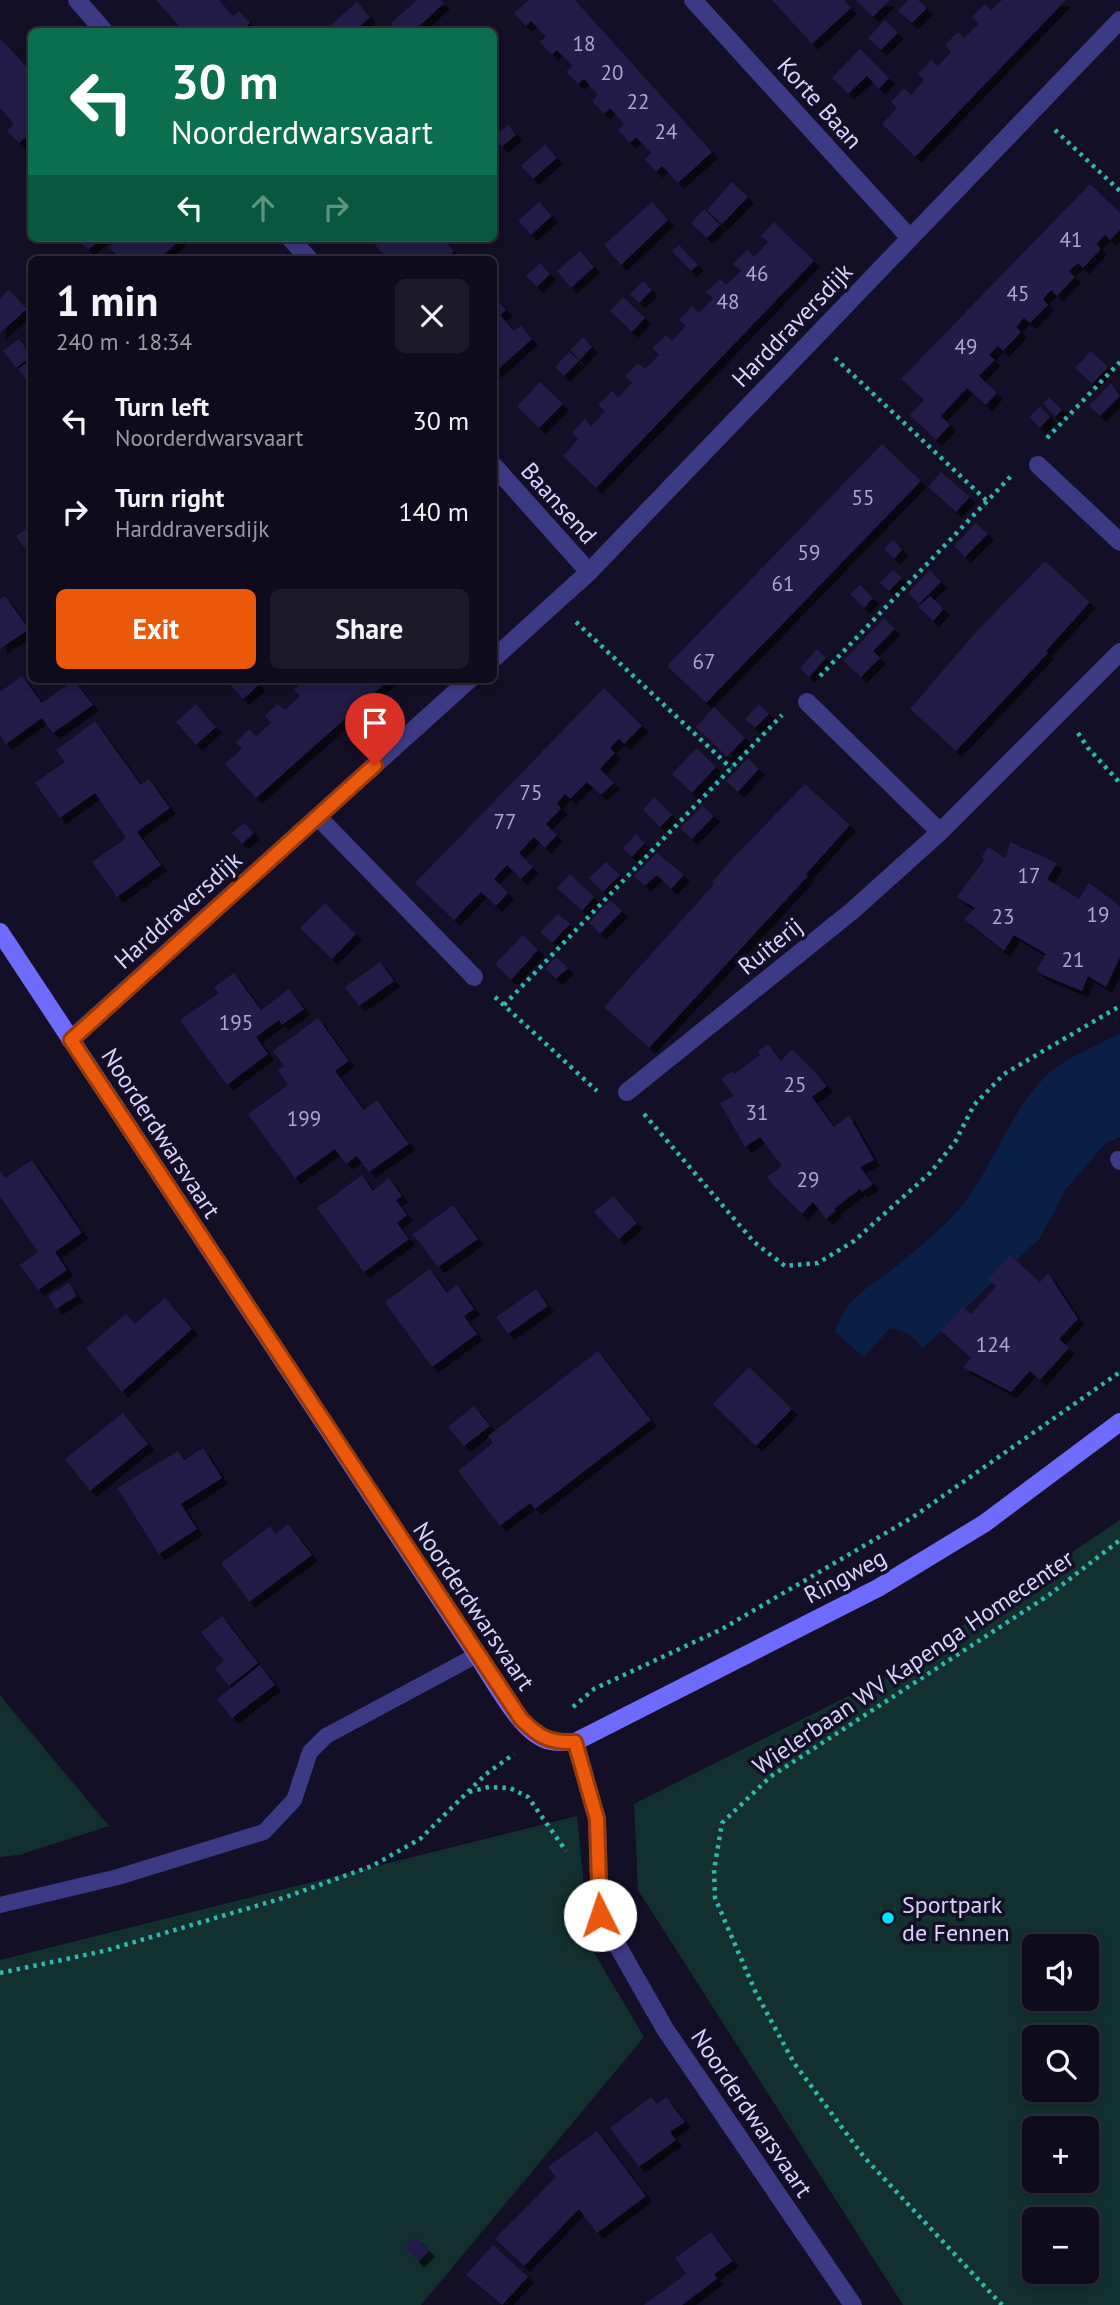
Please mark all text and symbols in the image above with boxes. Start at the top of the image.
house number: 18 [573,30,595,57]
text: 30 m [171,49,278,113]
street label: Korte Baan [771,51,869,155]
icon: left [56,56,147,147]
house number: 20 [601,59,623,86]
house number: 22 [627,88,649,115]
text: Noorderdwarsvaart [171,111,433,153]
house number: 24 [655,118,677,145]
icon: left [171,189,209,227]
icon: ahead [244,189,282,227]
icon: right [317,189,355,227]
house number: 41 [1060,226,1082,253]
street label: Harddraversdijk [725,256,859,394]
house number: 46 [746,260,768,287]
text: 1 min [56,273,158,328]
button: close [395,279,469,353]
house number: 45 [1007,280,1029,307]
house number: 48 [717,288,739,315]
text: 240 m · 18:34 [56,327,192,356]
house number: 49 [955,333,977,360]
text: Turn left [115,390,209,423]
icon: left [56,402,94,440]
text: 30 m [413,404,469,437]
text: Noorderdwarsvaart [115,423,303,452]
street label: Baansend [514,456,604,550]
text: Turn right [115,481,224,514]
house number: 55 [852,484,874,511]
icon: right [56,493,94,531]
text: 140 m [398,495,469,528]
text: Harddraversdijk [115,514,269,543]
house number: 59 [798,539,820,566]
house number: 61 [772,570,794,597]
button: Exit [56,589,256,669]
button: Share [270,589,469,669]
house number: 67 [693,648,715,675]
pin [345,693,405,765]
icon: arrive [356,704,394,742]
house number: 75 [520,779,542,806]
house number: 77 [494,808,516,835]
street label: Harddraversdijk [108,844,249,975]
house number: 17 [1018,862,1040,889]
house number: 19 [1087,901,1109,928]
house number: 23 [992,903,1014,930]
street label: Ruiterij [731,911,809,981]
house number: 21 [1062,946,1084,973]
house number: 195 [219,1009,253,1036]
street label: Noorderdwarsvaart [95,1042,227,1224]
house number: 25 [784,1071,806,1098]
house number: 31 [746,1099,768,1126]
house number: 199 [287,1105,321,1132]
house number: 29 [797,1166,819,1193]
house number: 124 [976,1331,1010,1358]
street label: Noorderdwarsvaart [406,1516,542,1696]
street label: Ringweg [798,1541,892,1611]
street label: Wielerbaan WV Kapenga Homecenter [747,1543,1079,1781]
position arrow [563,1878,637,1952]
place label: Sportpark de Fennen [902,1889,1010,1948]
marker: Sportpark de Fennen [880,1910,896,1926]
map controls [1022,1934,1099,2284]
button: sound [1022,1934,1099,2011]
street label: Noorderdwarsvaart [684,2023,820,2203]
button: search [1022,2025,1099,2102]
button: + [1022,2116,1099,2193]
button: − [1022,2207,1099,2284]

